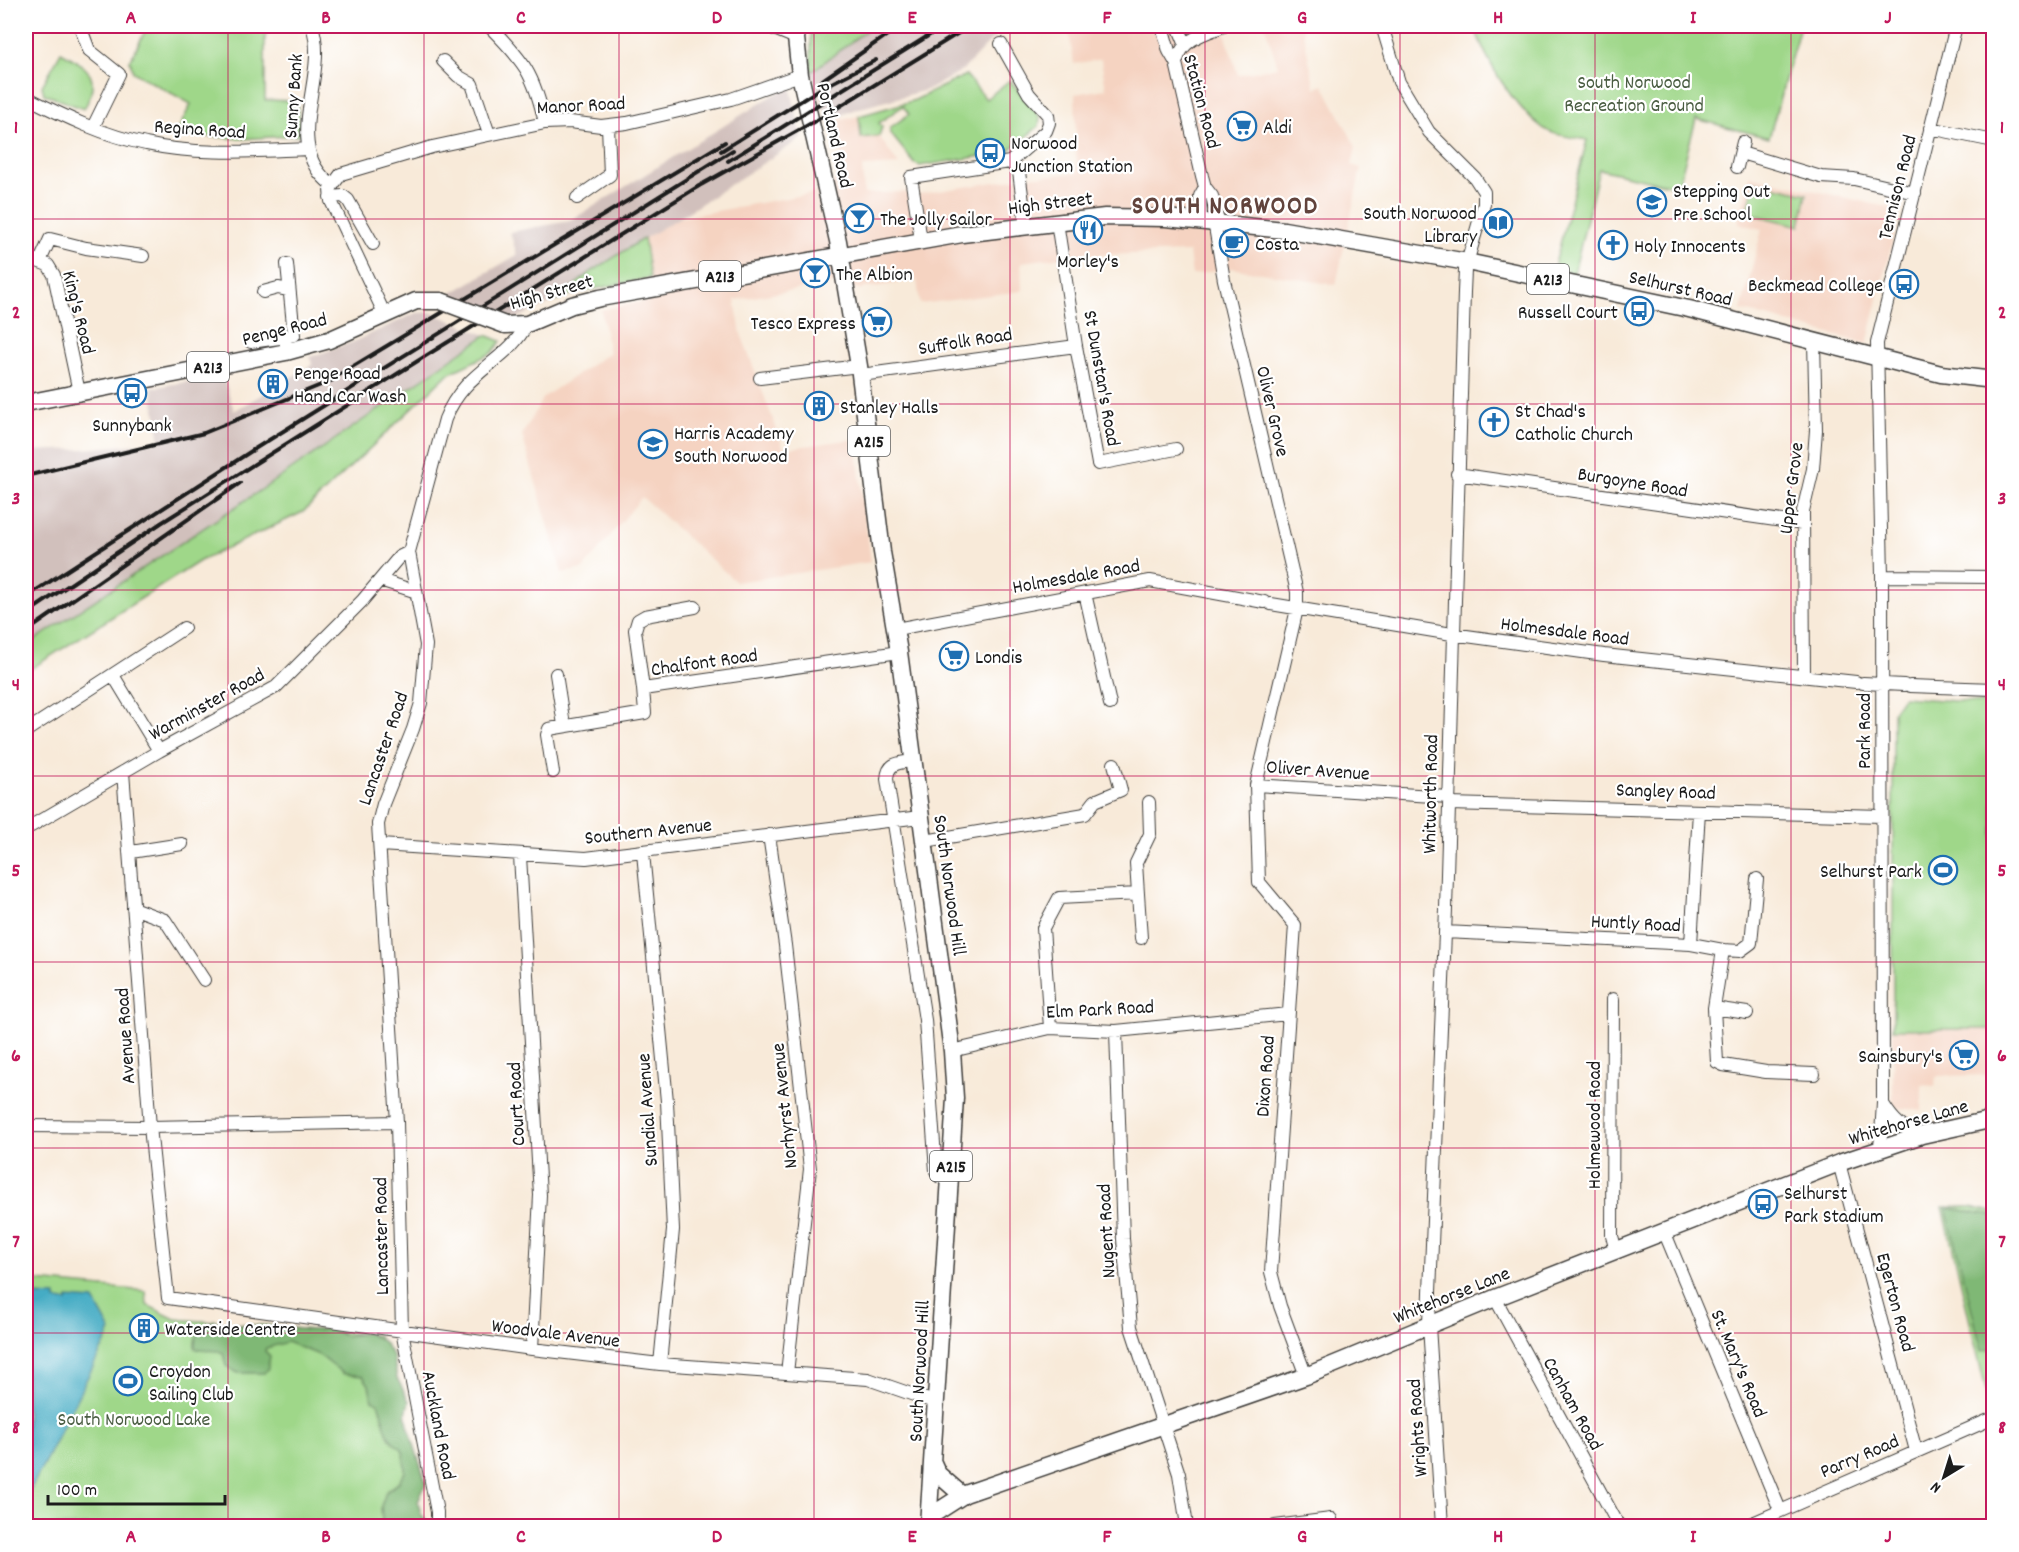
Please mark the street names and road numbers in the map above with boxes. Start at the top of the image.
street label: Station Road [1174,51,1226,152]
street label: Sunny Bank [278,53,312,140]
street label: Portland Road [807,80,859,191]
street label: Manor Road [536,91,626,123]
street label: Regina Road [153,114,246,148]
street label: Tennison Road [1872,132,1925,243]
street label: High Street [1006,186,1094,224]
road number: A213 [699,261,741,291]
road number: A213 [1527,264,1569,294]
street label: Selhurst Road [1626,264,1735,315]
street label: King's Road [53,268,101,357]
street label: High Street [507,269,597,319]
street label: Penge Road [239,307,330,355]
street label: St Dunstan's Road [1074,308,1126,449]
street label: Suffolk Road [916,322,1014,364]
road number: A213 [187,352,229,382]
street label: Oliver Grove [1247,363,1295,460]
road number: A215 [848,426,890,456]
street label: Upper Grove [1773,441,1813,536]
street label: Burgoyne Road [1575,461,1690,506]
street label: Holmesdale Road [1010,553,1143,603]
street label: Holmesdale Road [1499,611,1630,655]
street label: Chalfont Road [649,643,760,685]
street label: Warminster Road [144,662,271,749]
street label: Lancaster Road [352,689,417,809]
street label: Park Road [1852,693,1880,769]
street label: Whitworth Road [1417,734,1447,854]
street label: Oliver Avenue [1265,754,1371,790]
street label: Sangley Road [1616,777,1716,809]
street label: Southern Avenue [583,812,713,854]
street label: South Norwood Hill [924,813,972,958]
street label: Huntly Road [1590,909,1682,941]
street label: Avenue Road [110,987,144,1085]
street label: Elm Park Road [1045,994,1155,1028]
street label: Dixon Road [1250,1035,1284,1118]
street label: Norhyrst Avenue [765,1041,806,1170]
street label: Sundial Avenue [631,1052,667,1167]
street label: Court Road [502,1061,534,1147]
street label: Holmewood Road [1582,1061,1610,1189]
street label: Whitehorse Lane [1846,1093,1972,1154]
road number: A215 [930,1151,972,1181]
street label: Lancaster Road [368,1177,398,1295]
street label: Nugent Road [1092,1183,1124,1279]
street label: Egerton Road [1867,1250,1921,1355]
street label: Whitehorse Lane [1390,1261,1515,1333]
street label: South Norwood Hill [903,1299,939,1443]
street label: St. Mary's Road [1702,1306,1773,1423]
street label: Woodvale Avenue [490,1313,622,1357]
street label: Canham Road [1534,1353,1609,1456]
street label: Auckland Road [413,1369,461,1482]
street label: Wrights Road [1402,1378,1436,1478]
street label: Parry Road [1816,1429,1904,1487]

